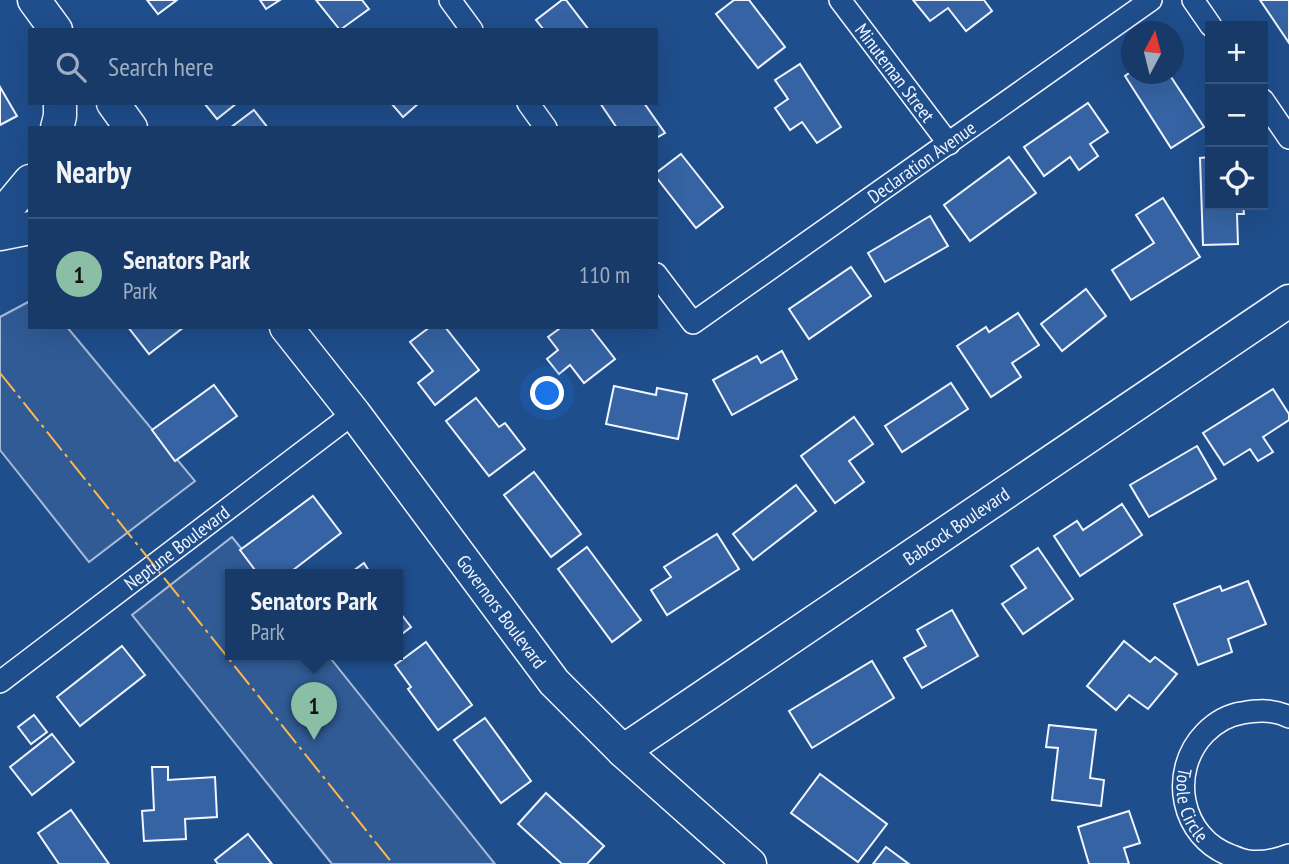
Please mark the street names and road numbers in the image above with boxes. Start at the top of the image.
street label: Minuteman Street [850,18,940,127]
street label: Declaration Avenue [863,115,980,208]
street label: Babcock Boulevard [898,482,1014,570]
street label: Neptune Boulevard [119,500,234,595]
street label: Governors Boulevard [451,550,552,673]
street label: Toole Circle [1171,766,1214,847]

